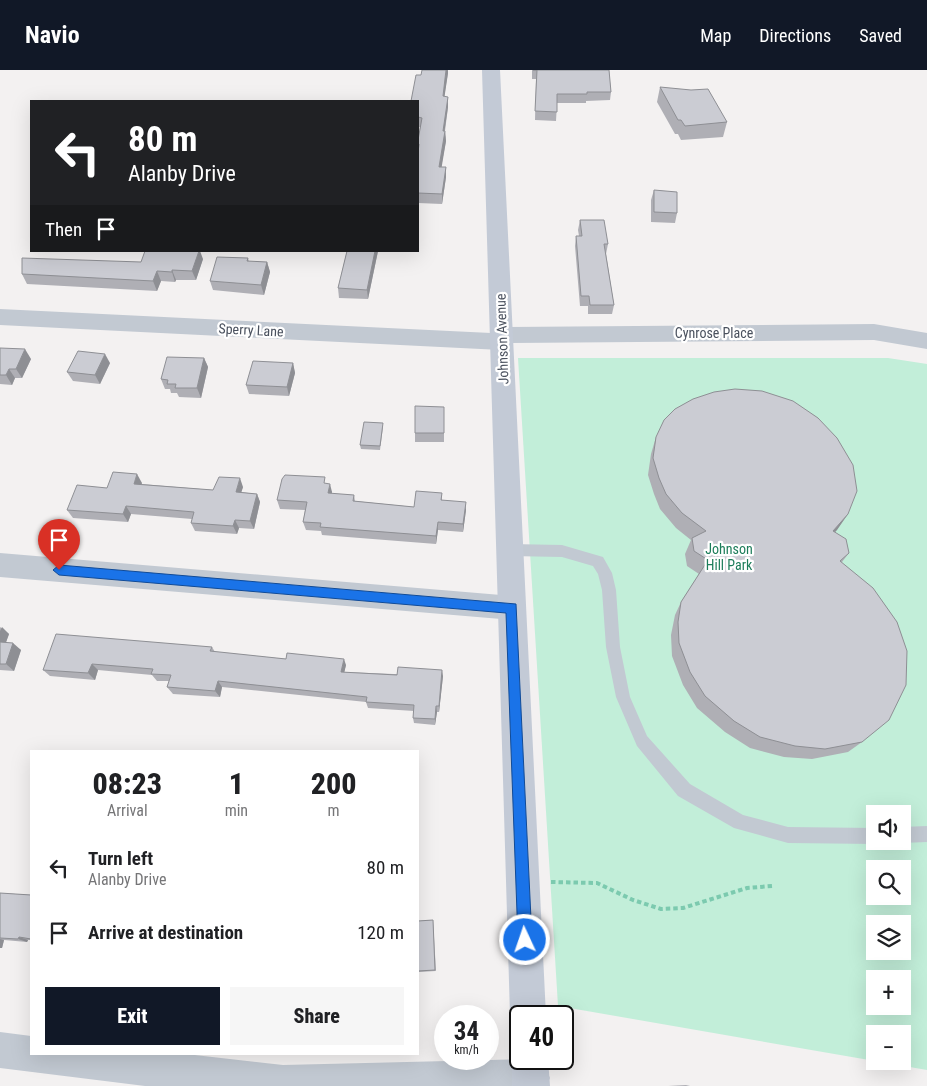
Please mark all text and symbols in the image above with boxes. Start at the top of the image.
text: Navio [25,21,80,49]
text: Map [700,25,731,46]
text: Directions [759,25,831,46]
text: Saved [859,25,902,46]
text: 80 m [128,119,197,160]
icon: left [45,120,110,185]
text: Alanby Drive [128,161,236,186]
icon: arrive [92,215,120,243]
text: Then [45,218,82,241]
street label: Johnson Avenue [492,293,512,385]
street label: Sperry Lane [218,320,284,340]
street label: Cynrose Place [675,325,754,341]
pin [38,519,80,570]
icon: arrive [45,526,73,554]
park label: Johnson Hill Park [705,541,753,573]
text: 08:23 [93,766,162,801]
text: 1 [229,766,244,801]
text: 200 [311,766,356,801]
text: Arrival [107,801,148,820]
text: min [225,801,248,820]
text: m [328,801,340,820]
map controls [866,805,911,1070]
button: sound [866,805,911,850]
text: Turn left [88,847,153,870]
icon: left [45,854,73,882]
text: 80 m [367,856,404,879]
button: search [866,860,911,905]
text: Alanby Drive [88,870,166,889]
position arrow [498,913,550,965]
button: layers [866,915,911,960]
icon: arrive [45,919,73,947]
text: Arrive at destination [88,921,243,944]
text: 120 m [357,921,404,944]
button: + [866,970,911,1015]
button: Exit [45,987,220,1045]
button: Share [230,987,404,1045]
speed limit sign: 40 [509,1005,574,1070]
text: 34 [454,1017,479,1046]
button: − [866,1025,911,1070]
text: km/h [454,1043,479,1057]

